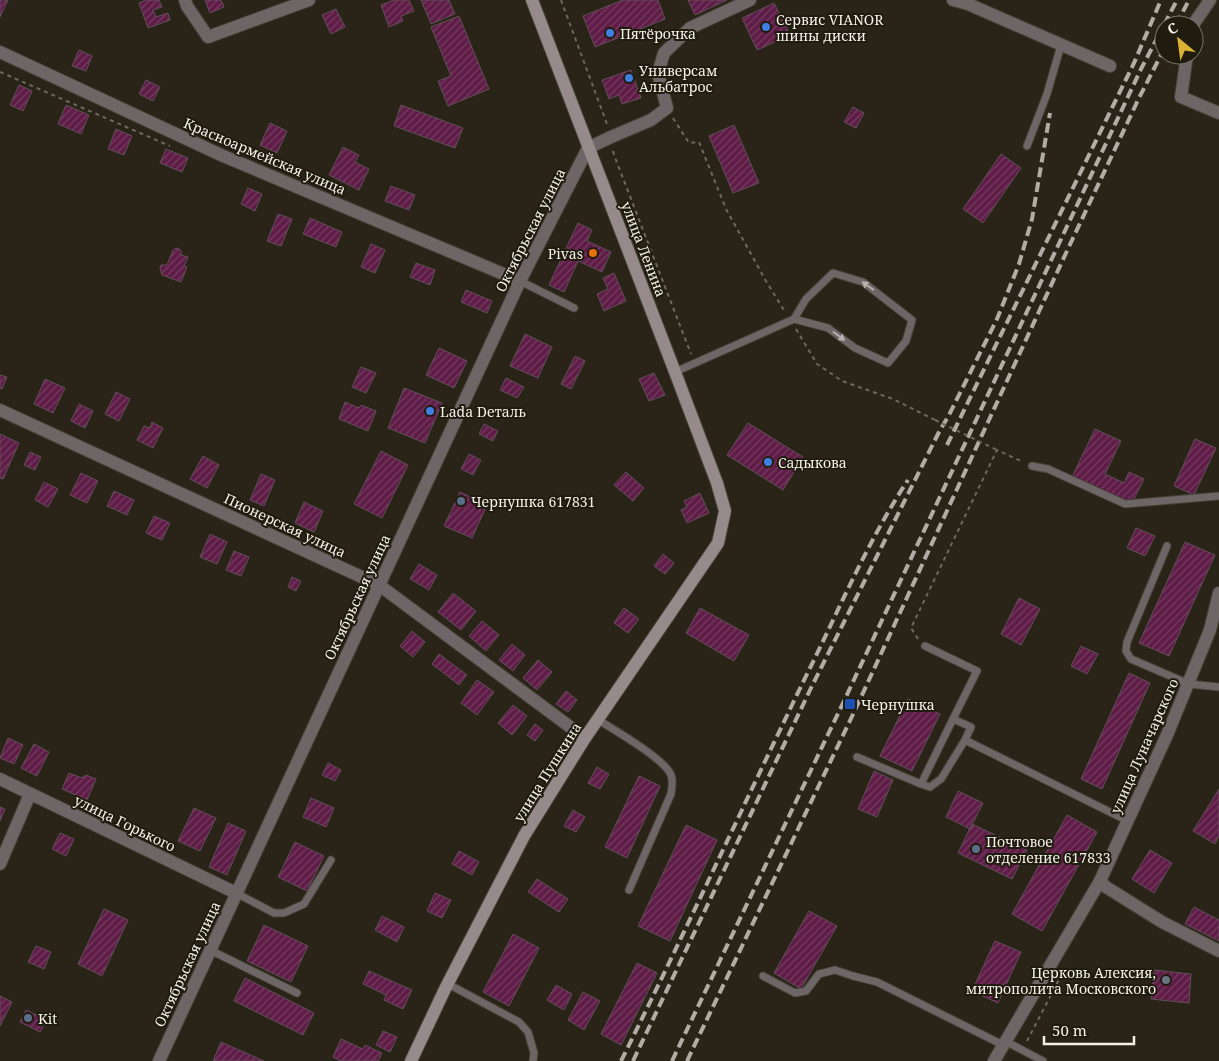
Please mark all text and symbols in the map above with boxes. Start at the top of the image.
place label: Сервис VIANOR шины диски [776,10,884,45]
north arrow [1154,15,1204,65]
text: С [1164,18,1181,39]
marker: Сервис VIANOR шины диски [760,21,772,33]
place label: Пятёрочка [620,24,696,43]
marker: Пятёрочка [604,27,616,39]
place label: Универсам Альбатрос [639,61,717,96]
marker: Универсам Альбатрос [623,72,635,84]
street label: Красноармейская улица [181,113,349,199]
street label: Октябрьская улица [491,165,569,295]
street label: улица Ленина [617,199,671,299]
place label: Pivas [548,244,583,263]
marker: Pivas [587,247,599,259]
one-way arrow [861,281,875,291]
one-way arrow [832,331,846,341]
place label: Lada Dеталь [440,402,526,421]
marker: Lada Dеталь [424,405,436,417]
place label: Садыкова [778,453,847,472]
marker: Садыкова [762,456,774,468]
street label: Пионерская улица [221,488,349,562]
place label: Чернушка 617831 [471,492,595,511]
marker: Чернушка 617831 [455,495,467,507]
street label: Октябрьская улица [320,531,394,663]
street label: улица Луначарского [1106,675,1182,817]
place label: Чернушка [861,695,935,714]
marker: Чернушка [843,697,857,711]
street label: улица Пушкина [509,719,585,825]
street label: улица Горького [71,790,179,856]
place label: Почтовое отделение 617833 [986,832,1111,867]
marker: Почтовое отделение 617833 [970,843,982,855]
street label: Октябрьская улица [150,898,224,1030]
place label: Церковь Алексия, митрополита Московского [966,963,1156,998]
marker: Церковь Алексия, митрополита Московского [1160,974,1172,986]
place label: Kit [38,1009,57,1028]
marker: Kit [22,1012,34,1024]
scale bar [1044,1014,1134,1046]
text: 50 m [1052,1020,1087,1040]

